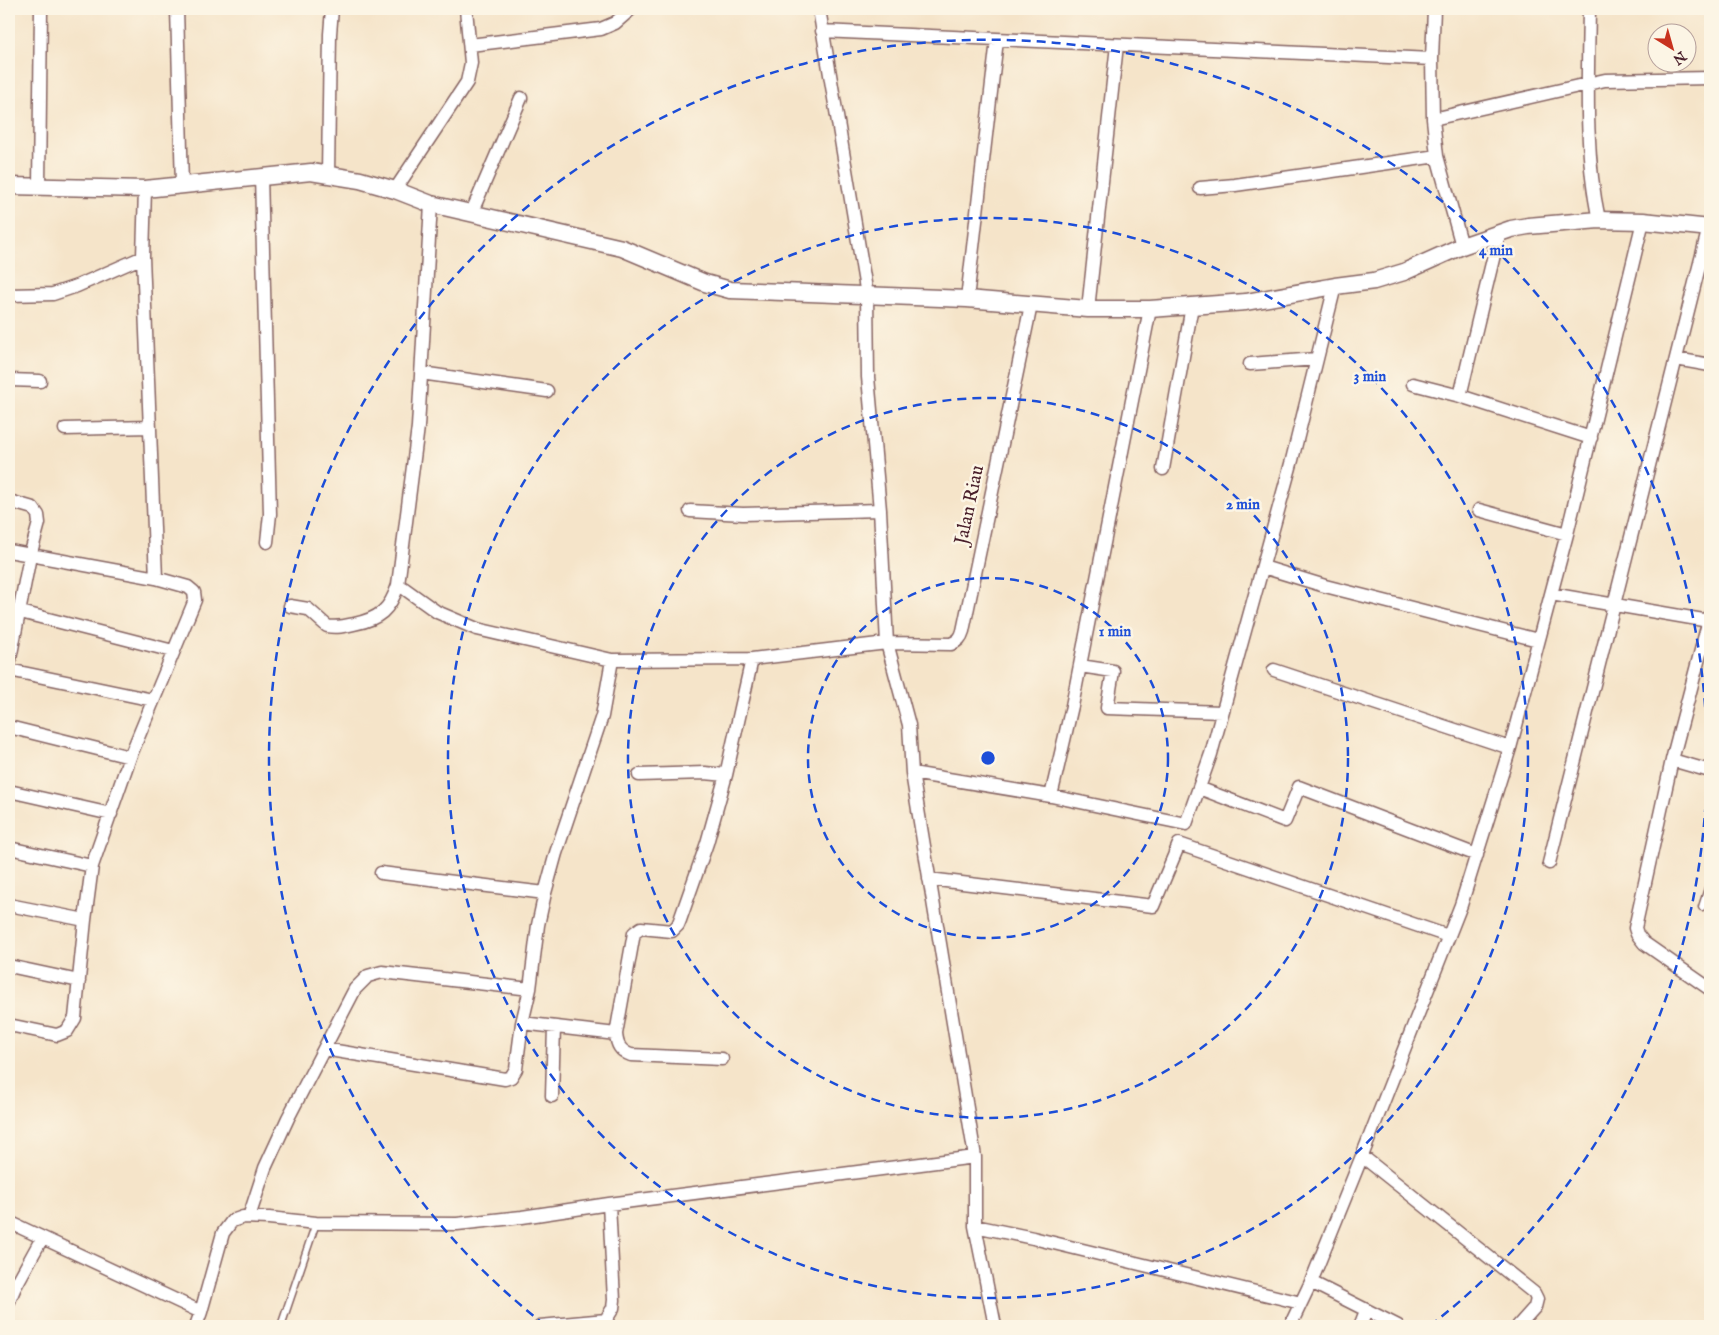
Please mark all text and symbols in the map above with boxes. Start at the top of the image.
north arrow [1646,22,1696,72]
text: N [1669,46,1690,68]
text: 4 min [1479,241,1513,260]
text: 3 min [1354,367,1386,386]
street label: Jalan Riau [949,463,990,549]
text: 2 min [1226,495,1260,514]
text: 1 min [1099,622,1131,641]
centre of rings [979,749,997,767]

